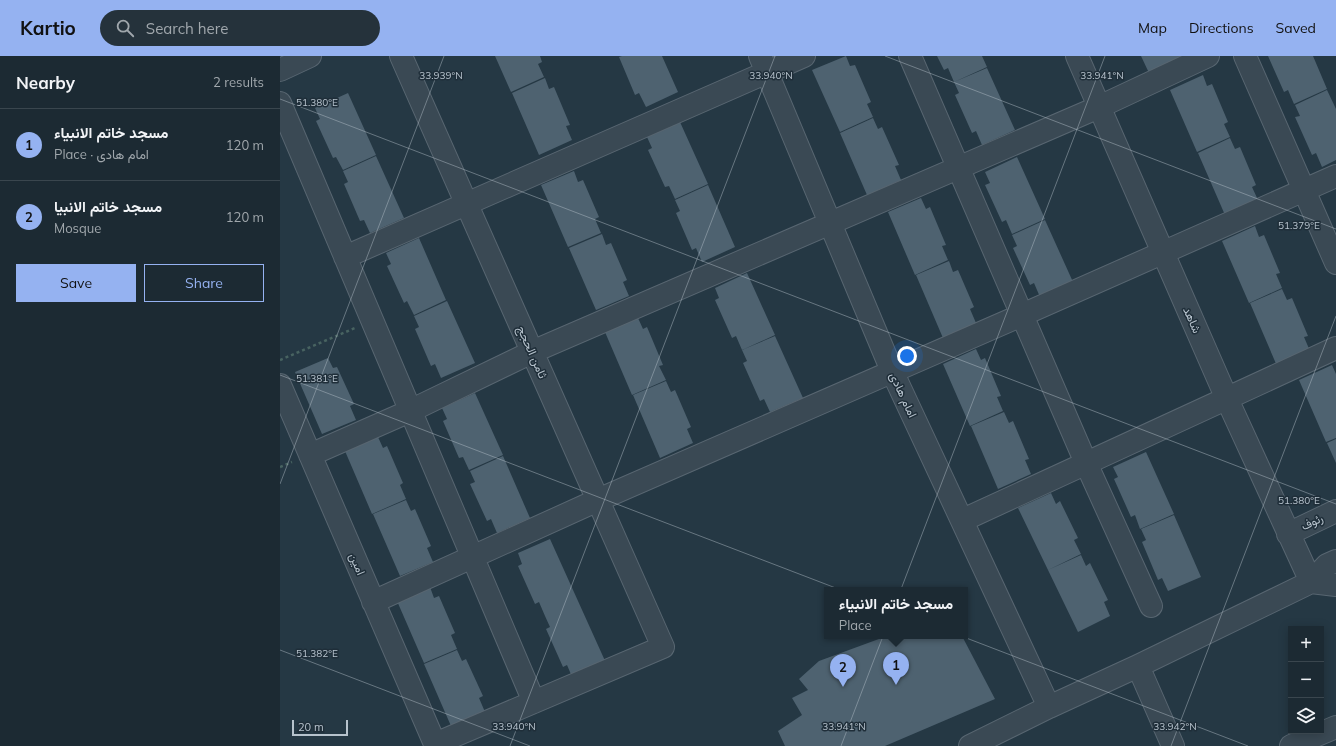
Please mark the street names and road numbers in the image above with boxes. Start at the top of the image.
street label: شاهد [1180,304,1205,335]
street label: ثامن الحجج [512,323,551,381]
street label: امام هادی [886,370,920,420]
street label: رئوف [1298,510,1326,534]
street label: امین [345,550,369,578]

